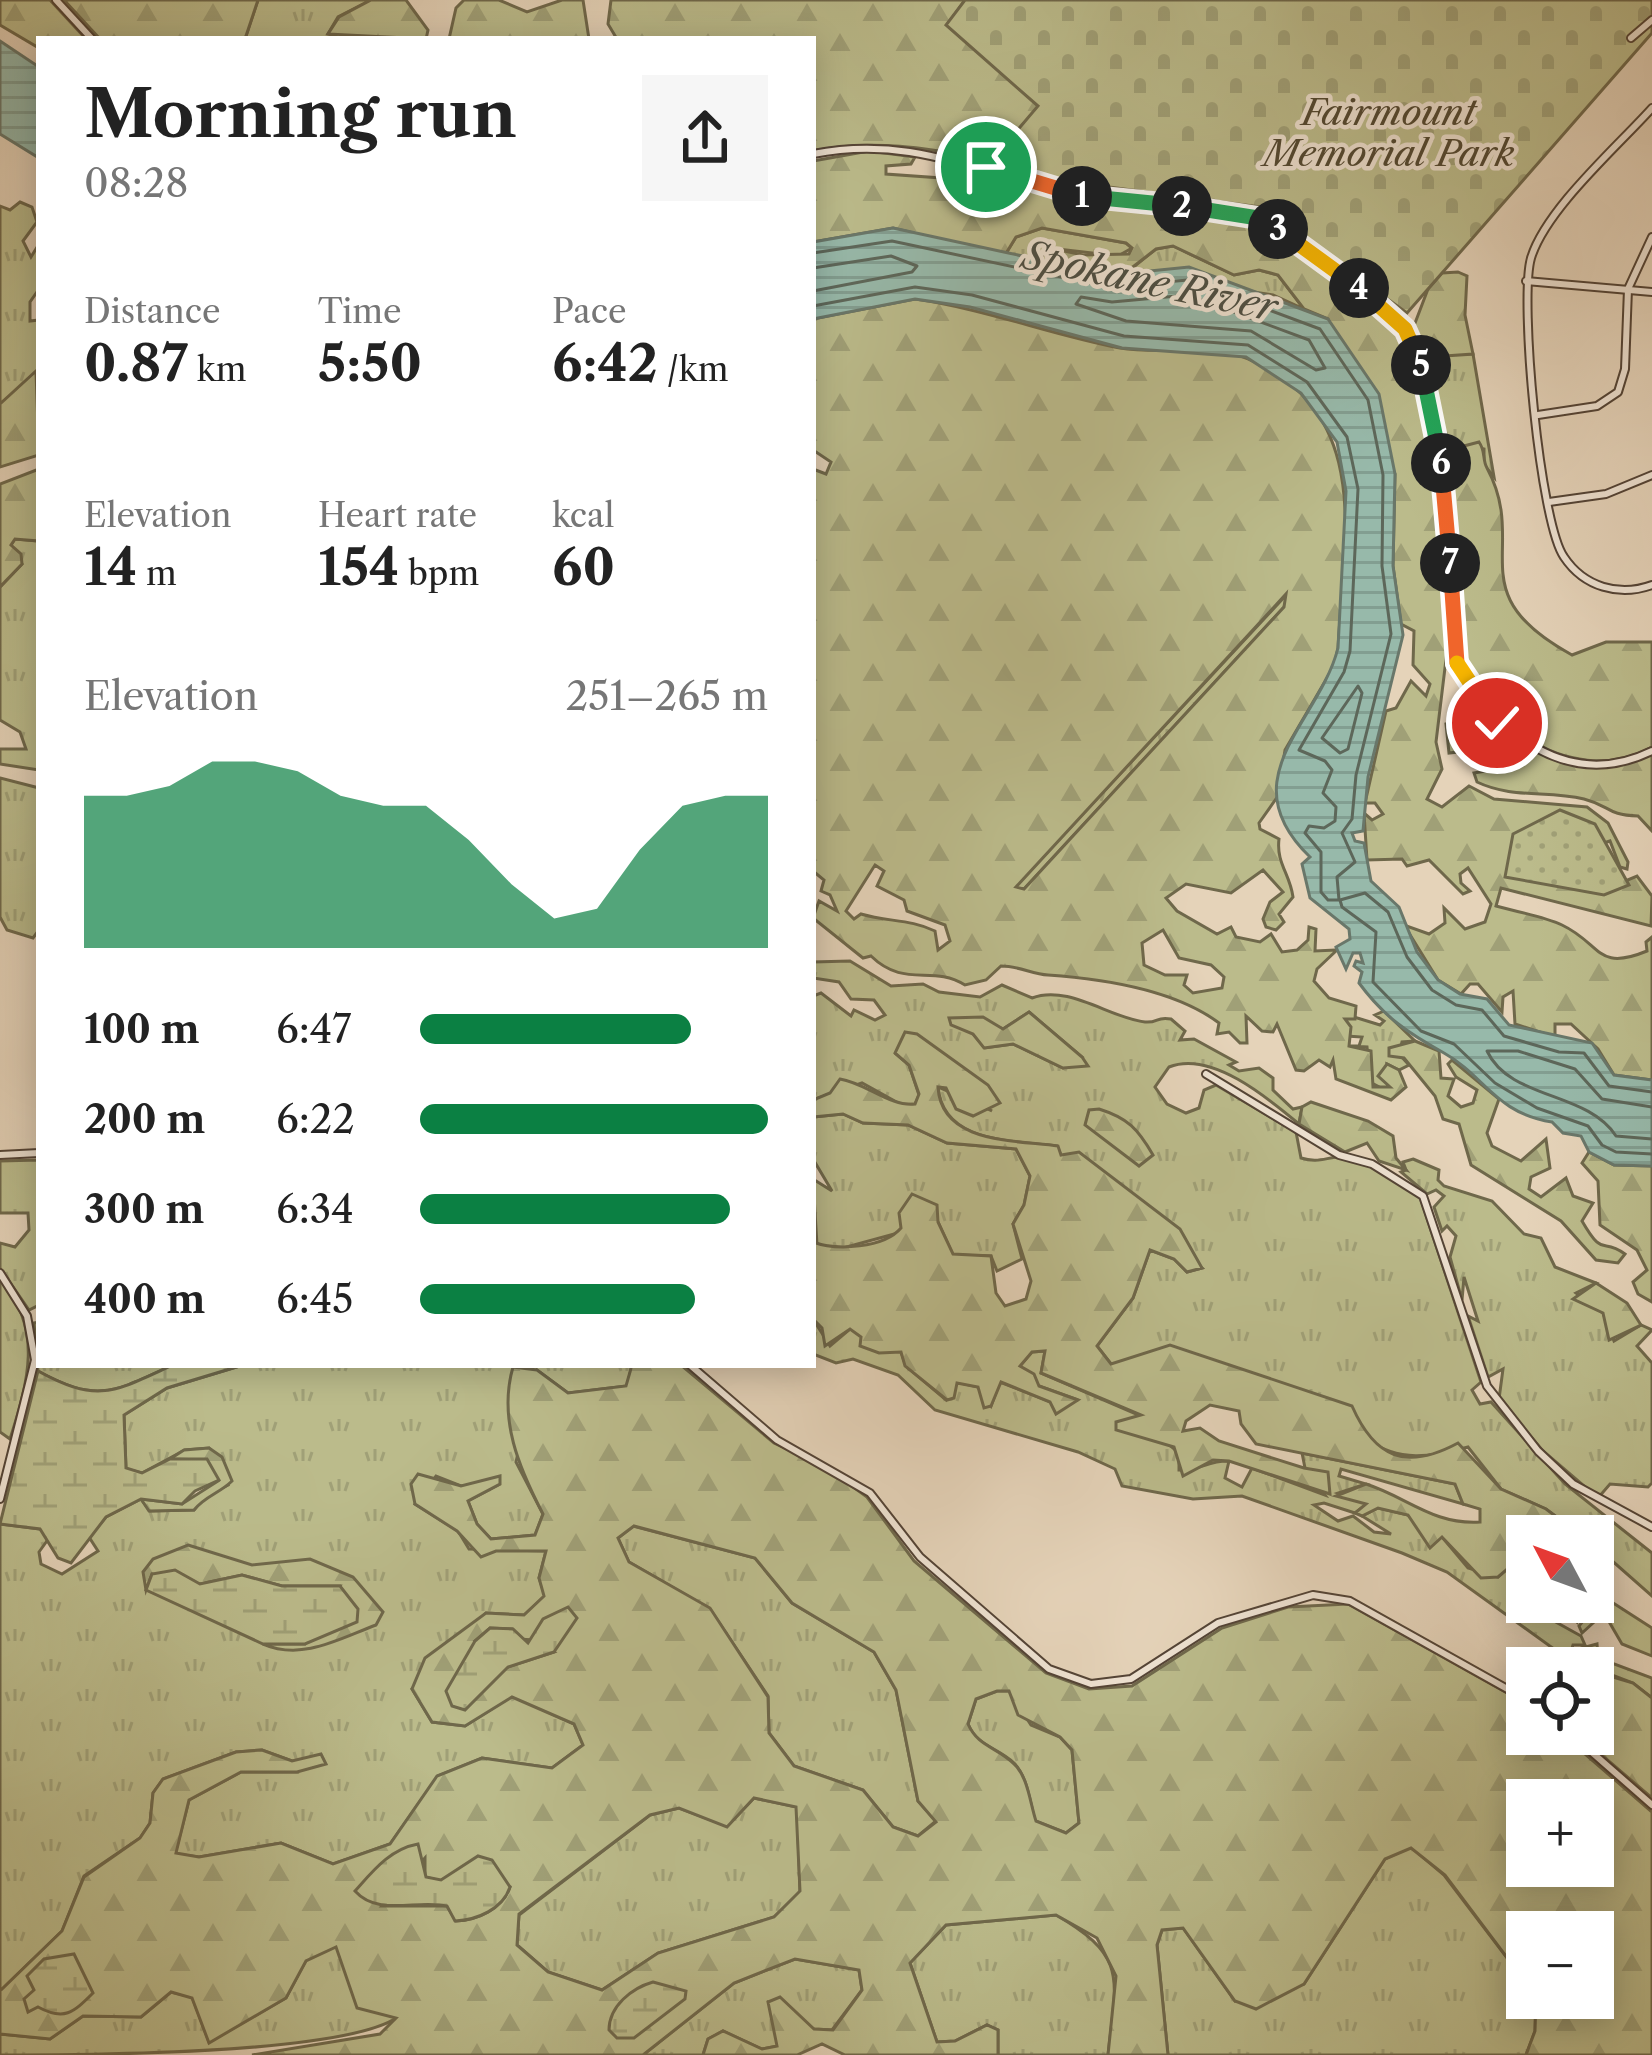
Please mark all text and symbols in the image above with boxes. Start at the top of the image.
text: Morning run [84,73,517,154]
button: share [642,75,768,201]
park label: Fairmount Memorial Park [1260,90,1515,175]
pin [935,116,1037,218]
icon: arrive [953,134,1019,200]
text: 08:28 [84,159,188,207]
pin: 1 [1052,166,1112,226]
text: 1 [1075,175,1089,216]
pin: 2 [1152,176,1212,236]
text: 2 [1172,185,1192,226]
pin: 3 [1248,199,1308,259]
text: 3 [1269,208,1287,249]
water label: Spokane River [1016,230,1284,332]
pin: 4 [1329,258,1389,318]
text: 4 [1349,267,1369,308]
text: Distance [84,291,221,332]
text: Time [318,291,401,332]
text: Pace [552,291,627,332]
text: 0.87 [84,332,188,394]
text: 5:50 [318,332,422,394]
text: 6:42 [552,332,658,394]
pin: 5 [1391,335,1451,395]
text: 5 [1412,344,1430,385]
text: km [188,349,247,390]
text: /km [658,349,728,390]
pin: 6 [1411,433,1471,493]
text: 6 [1431,442,1451,483]
text: Elevation [84,495,231,536]
text: Heart rate [318,495,477,536]
text: kcal [552,495,614,536]
pin: 7 [1420,533,1480,593]
text: 14 [84,536,137,598]
text: 154 [318,536,399,598]
text: 60 [552,536,615,598]
text: 7 [1441,542,1459,583]
text: m [137,553,177,594]
text: bpm [399,553,479,594]
text: Elevation [84,672,258,720]
text: 251–265 m [566,672,768,720]
pin [1446,672,1548,774]
icon: check [1464,690,1530,756]
text: 100 m [84,1005,200,1053]
text: 6:47 [276,1005,352,1053]
text: 200 m [84,1095,205,1143]
text: 6:22 [276,1095,355,1143]
text: 300 m [84,1185,204,1233]
text: 6:34 [276,1185,354,1233]
text: 400 m [84,1275,205,1323]
text: 6:45 [276,1275,354,1323]
north arrow [1506,1515,1614,1623]
map controls [1506,1515,1614,2019]
button: locate [1506,1647,1614,1755]
button: + [1506,1779,1614,1887]
button: − [1506,1911,1614,2019]

